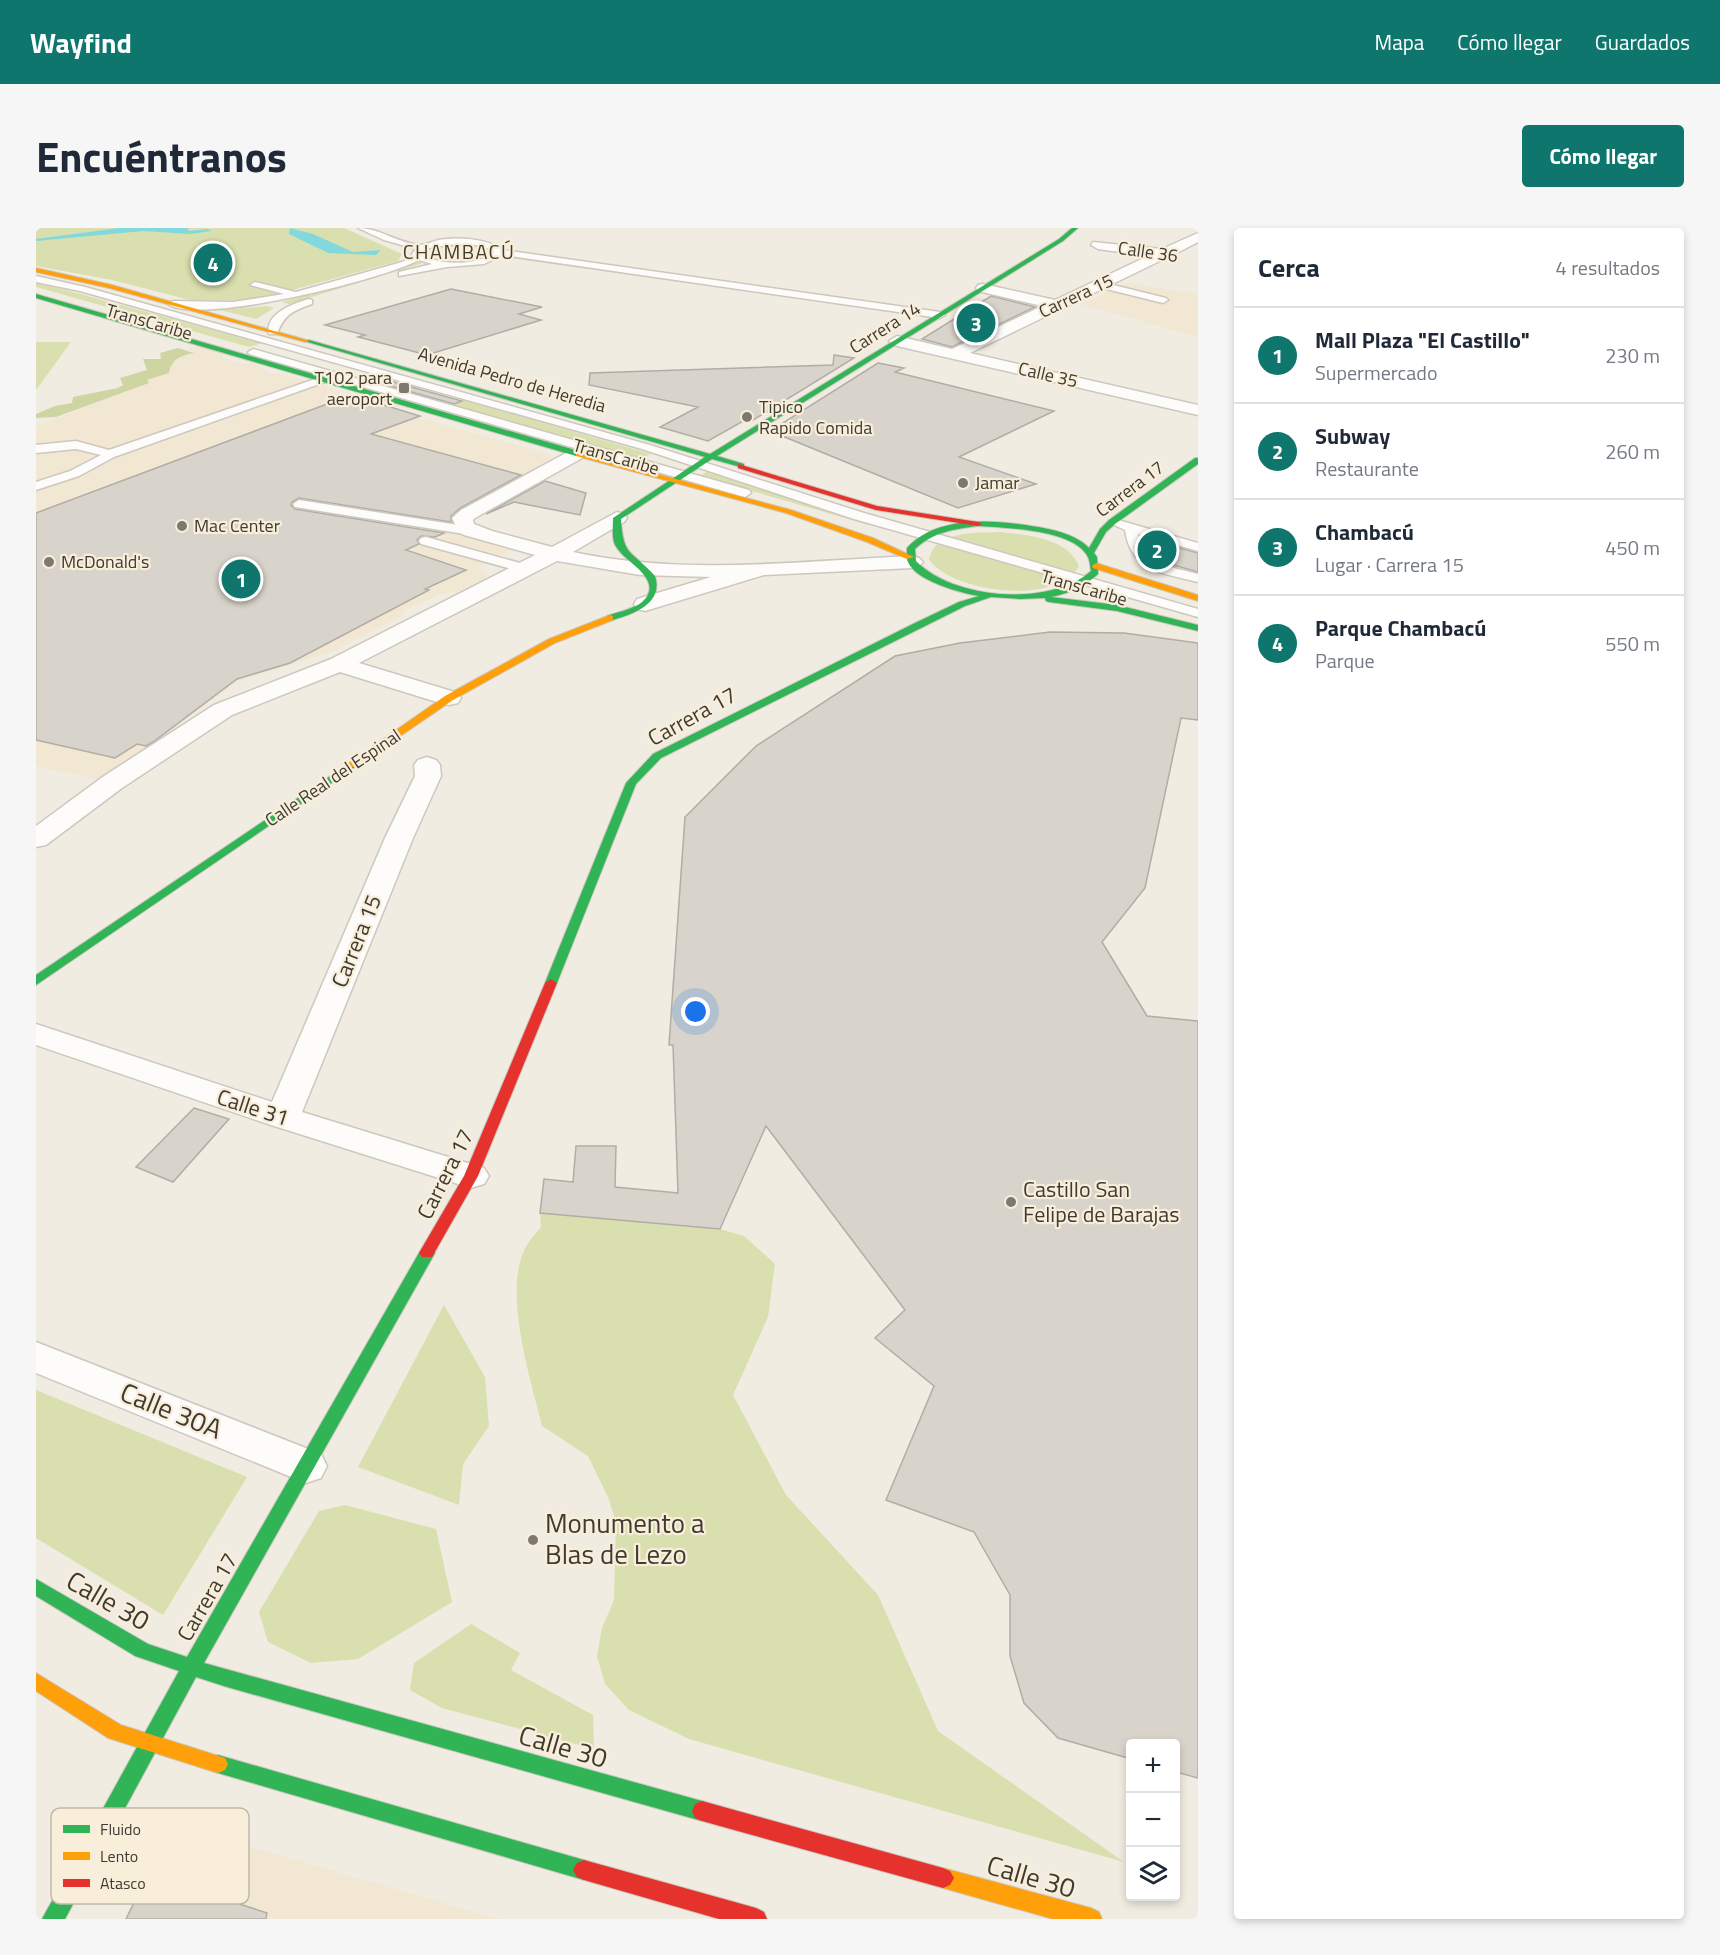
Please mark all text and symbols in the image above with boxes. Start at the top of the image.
text: Wayfind [30,21,132,64]
text: Mapa [1375,26,1424,58]
text: Cómo llegar [1457,26,1562,58]
text: Guardados [1595,26,1690,58]
text: Encuéntranos [36,124,287,188]
button: Cómo llegar [1522,125,1684,187]
street label: Calle 36 [1116,234,1180,269]
district label: CHAMBACÚ [403,236,515,267]
pin: 4 [194,240,232,285]
text: Cerca [1258,248,1320,287]
text: 4 resultados [1556,252,1660,283]
street label: Carrera 15 [1034,267,1118,325]
street label: Carrera 14 [844,295,926,360]
street label: TransCaribe [103,296,196,347]
pin: 3 [956,300,996,346]
text: Mall Plaza "El Castillo" [1315,323,1530,357]
street label: Avenida Pedro de Heredia [415,340,609,419]
text: 1 [1272,340,1283,371]
text: 230 m [1605,340,1660,371]
street label: Calle 35 [1016,355,1081,394]
text: Supermercado [1315,357,1437,388]
place label: T102 para aeroport [315,364,393,412]
marker: T102 para aeroport [397,381,411,395]
place label: Tipico Rapido Comida [759,393,872,441]
marker: Tipico Rapido Comida [740,410,754,424]
text: Subway [1315,419,1390,453]
street label: TransCaribe [570,431,663,482]
text: 2 [1272,436,1283,467]
text: 260 m [1605,436,1660,467]
text: Restaurante [1315,453,1419,484]
street label: Carrera 17 [1090,454,1170,523]
place label: Jamar [975,469,1020,496]
marker: Jamar [956,476,970,490]
place label: Mac Center [194,512,280,539]
text: Chambacú [1315,515,1414,549]
marker: Mac Center [175,519,189,533]
pin: 2 [1138,528,1176,572]
text: 3 [1272,532,1283,563]
text: 450 m [1605,532,1660,563]
place label: McDonald's [61,548,149,575]
text: Lugar · Carrera 15 [1315,549,1464,580]
marker: McDonald's [42,555,56,569]
pin: 1 [222,556,260,602]
street label: TransCaribe [1038,562,1131,613]
text: Parque Chambacú [1315,611,1486,645]
text: 4 [1272,628,1283,659]
text: 550 m [1605,628,1660,659]
text: Parque [1315,645,1375,676]
street label: Carrera 17 [641,678,743,754]
street label: Calle Real del Espinal [259,722,406,833]
street label: Carrera 15 [322,890,390,992]
your location [681,997,710,1026]
street label: Calle 31 [213,1079,293,1135]
street label: Carrera 17 [408,1123,482,1225]
place label: Castillo San Felipe de Barajas [1023,1172,1180,1231]
marker: Castillo San Felipe de Barajas [1004,1195,1018,1209]
street label: Calle 30A [114,1371,229,1449]
place label: Monumento a Blas de Lezo [545,1502,705,1574]
marker: Monumento a Blas de Lezo [526,1533,540,1547]
street label: Carrera 17 [168,1546,246,1648]
street label: Calle 30 [59,1559,158,1640]
street label: Calle 30 [514,1713,613,1778]
map controls [1126,1739,1180,1901]
button: + [1126,1739,1180,1793]
button: − [1126,1793,1180,1847]
legend [51,1808,249,1904]
text: Fluido [100,1817,141,1841]
street label: Calle 30 [982,1843,1081,1908]
text: Lento [100,1844,138,1868]
button: layers [1126,1847,1180,1901]
text: Atasco [100,1871,146,1895]

